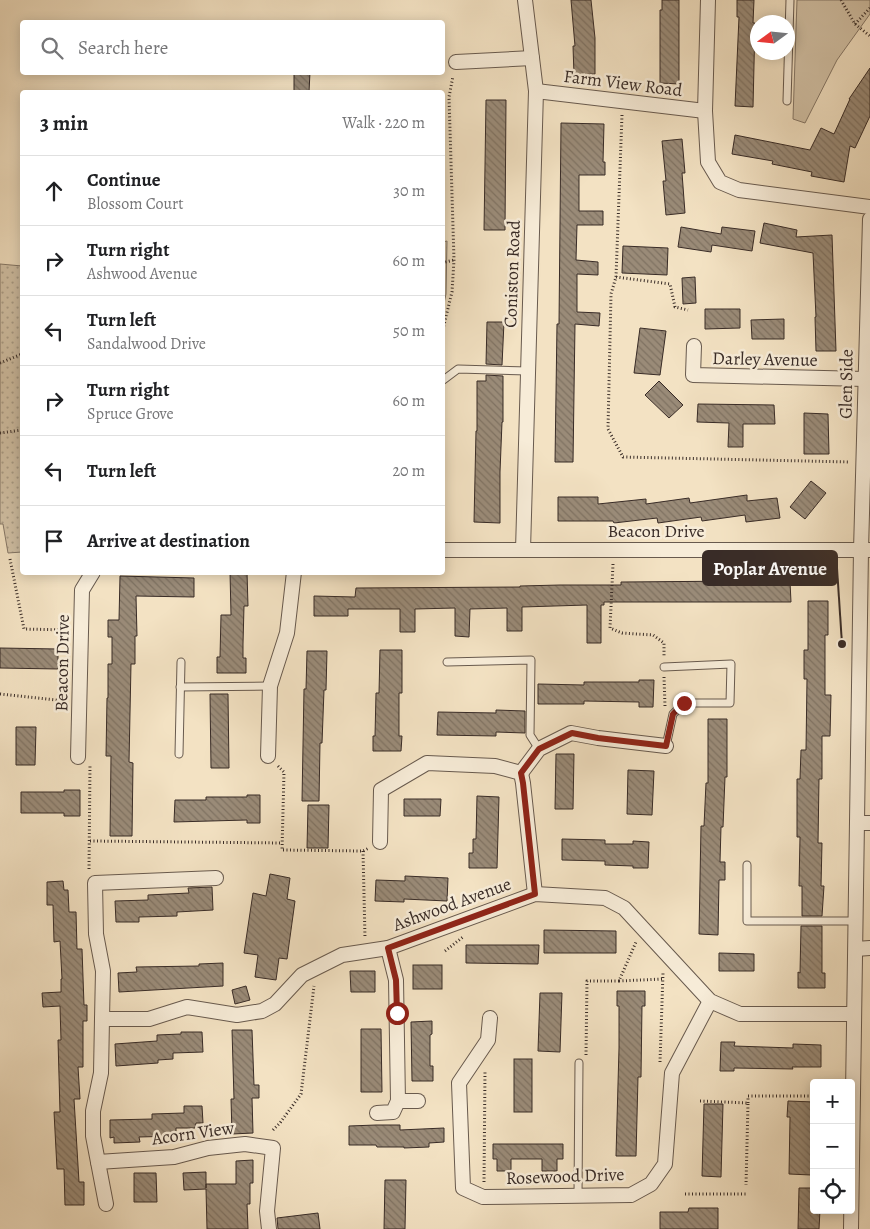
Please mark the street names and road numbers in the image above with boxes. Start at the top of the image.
street label: Farm View Road [562,64,684,102]
street label: Coniston Road [498,219,526,328]
street label: Darley Avenue [712,346,818,372]
street label: Glen Side [833,349,859,419]
street label: Beacon Drive [607,519,705,543]
street label: Beacon Drive [49,614,75,712]
street label: Ashwood Avenue [389,871,514,937]
street label: Acorn View [149,1115,236,1151]
street label: Rosewood Drive [505,1162,625,1190]

